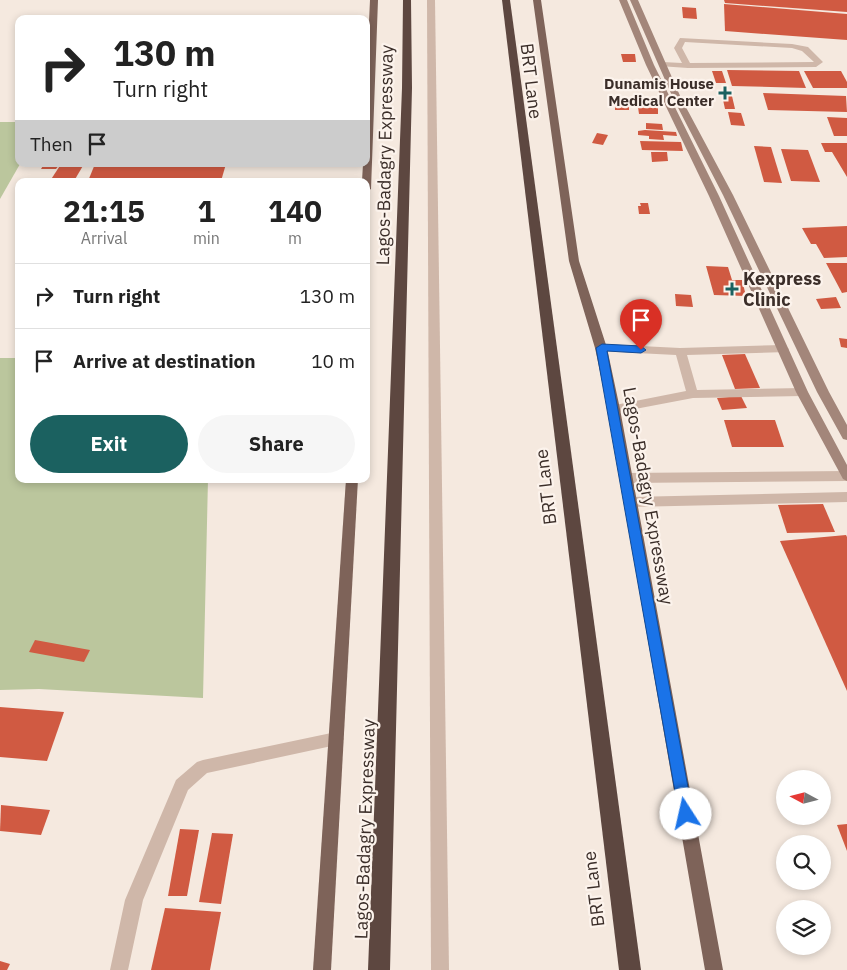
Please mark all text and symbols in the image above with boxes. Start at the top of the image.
text: 130 m [113,30,216,76]
icon: right [30,35,95,100]
street label: BRT Lane [515,42,548,120]
street label: Lagos-Badagry Expressway [371,44,398,266]
text: Turn right [113,74,208,103]
place label: Dunamis House Medical Center [604,74,714,110]
marker: Dunamis House Medical Center [718,86,732,100]
icon: arrive [83,130,111,158]
text: Then [30,132,73,156]
text: 21:15 [63,191,145,230]
text: 1 [197,191,215,230]
text: 140 [268,191,322,230]
text: Arrival [81,228,127,248]
text: min [193,228,220,248]
text: m [288,228,302,248]
place label: Kexpress Clinic [743,267,821,311]
icon: right [30,282,58,310]
marker: Kexpress Clinic [725,282,739,296]
text: Turn right [73,284,160,308]
text: 130 m [300,284,355,308]
pin [620,299,662,350]
icon: arrive [627,306,655,334]
icon: arrive [30,347,58,375]
text: Arrive at destination [73,349,256,373]
text: 10 m [311,349,355,373]
street label: Lagos-Badagry Expressway [618,385,679,607]
button: Exit [30,415,188,473]
button: Share [198,415,355,473]
street label: BRT Lane [529,448,562,526]
street label: Lagos-Badagry Expressway [349,718,380,940]
north arrow [776,770,831,825]
map controls [776,770,831,955]
position arrow [659,787,711,839]
button: search [776,835,831,890]
street label: BRT Lane [577,850,610,928]
button: layers [776,900,831,955]

